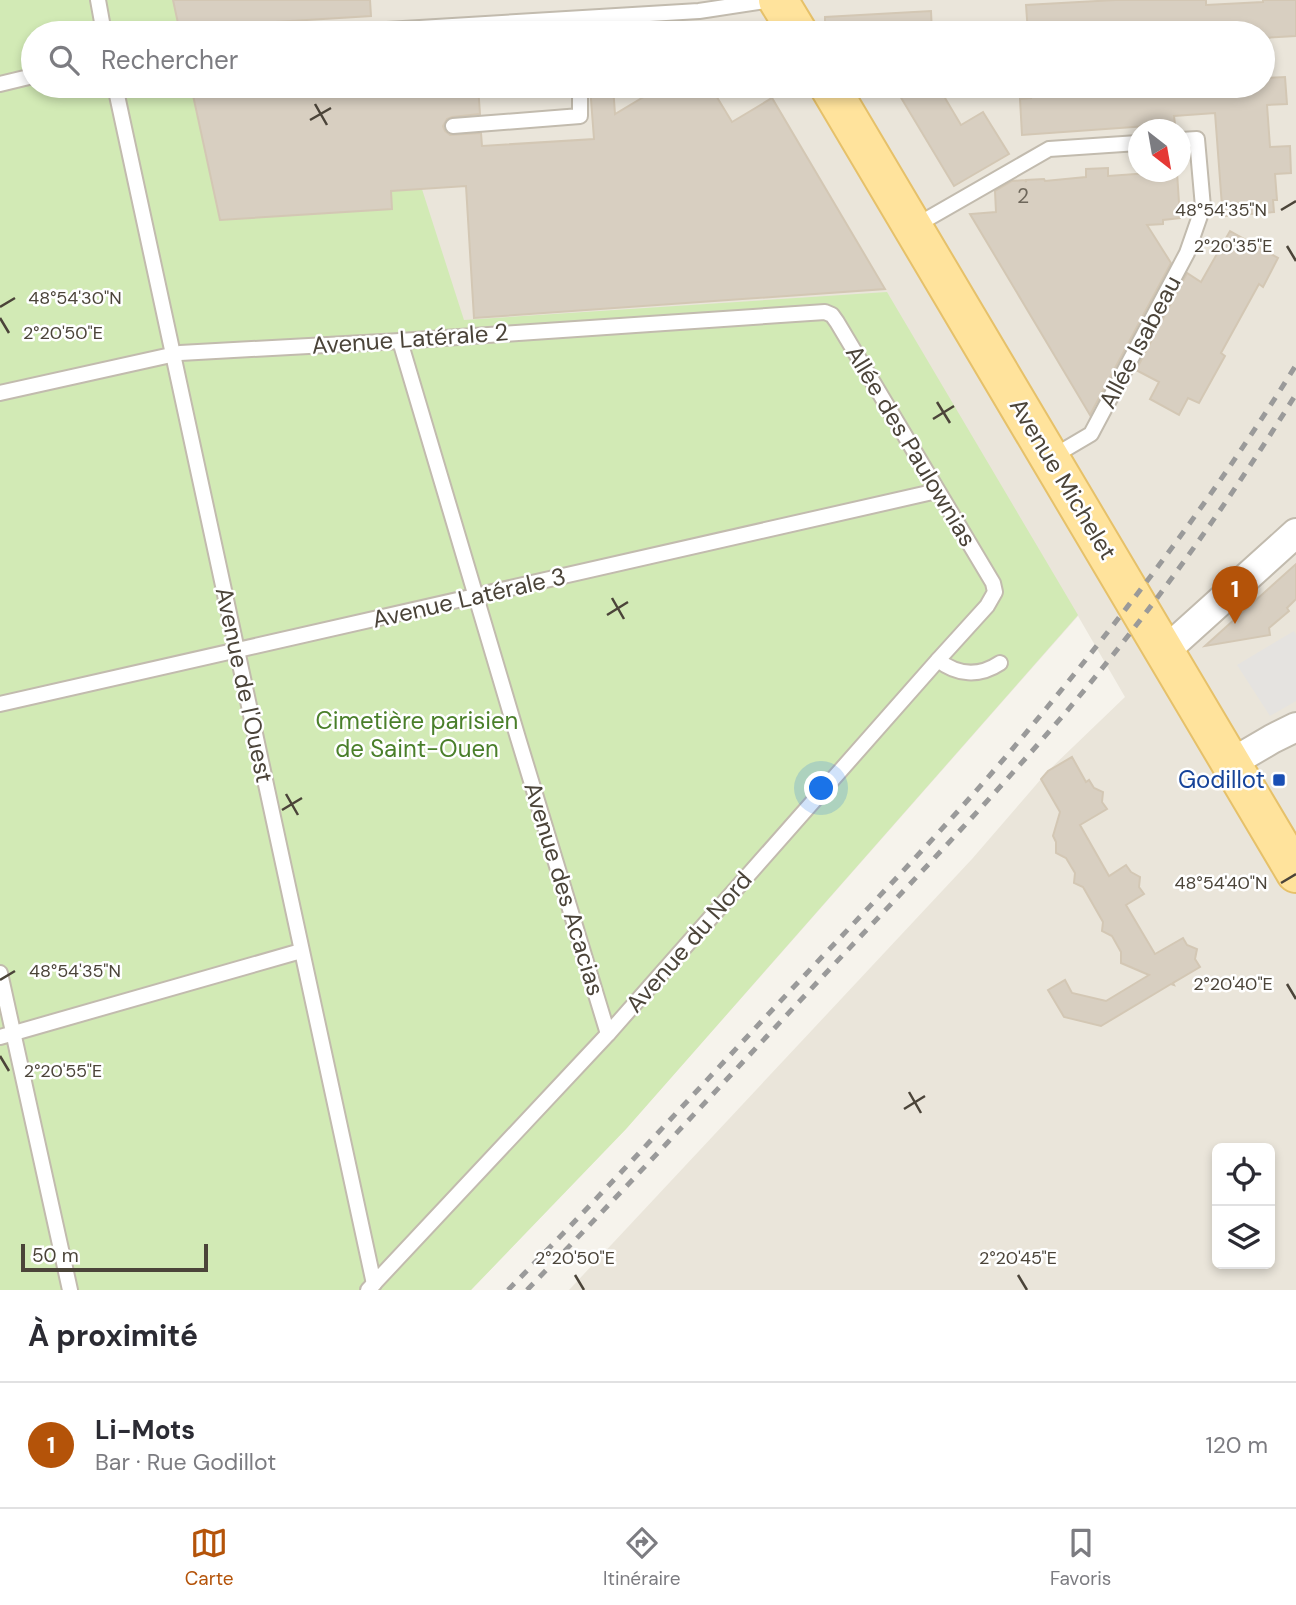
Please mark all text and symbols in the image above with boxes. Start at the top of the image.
search box [21,21,1275,98]
icon: search [45,41,83,79]
text: Rechercher [101,43,238,77]
north arrow [1128,119,1191,182]
house number: 2 [1017,182,1029,210]
text: 48°54'35"N [1175,198,1267,222]
text: 2°20'35"E [1194,234,1272,258]
street label: Allée Isabeau [1091,270,1188,414]
text: 48°54'30"N [28,286,122,310]
street label: Avenue Latérale 2 [311,316,509,361]
text: 2°20'50"E [23,321,103,345]
street label: Allée des Paulownias [839,339,984,552]
street label: Avenue Michelet [1003,392,1124,565]
street label: Avenue Latérale 3 [369,560,569,635]
pin: 1 [1212,566,1258,624]
street label: Avenue de l'Ouest [209,584,280,785]
park label: Cimetière parisien de Saint-Ouen [316,705,518,764]
place label: Godillot [1178,764,1265,795]
your location [804,771,838,805]
marker: Godillot [1271,772,1287,788]
street label: Avenue des Acacias [517,778,612,999]
street label: Avenue du Nord [619,865,759,1019]
text: 48°54'40"N [1175,871,1267,895]
text: 48°54'35"N [29,959,121,983]
text: 2°20'40"E [1193,972,1273,996]
text: 2°20'55"E [24,1059,102,1083]
map controls [1212,1143,1275,1269]
button: locate [1212,1143,1275,1206]
button: layers [1212,1206,1275,1269]
scale bar [21,1241,208,1273]
text: 50 m [32,1243,79,1268]
text: 2°20'50"E [535,1246,615,1270]
text: 2°20'45"E [979,1246,1057,1270]
text: À proximité [28,1316,198,1355]
text: Li-Mots [95,1413,195,1447]
text: 1 [47,1430,55,1460]
text: 120 m [1205,1430,1268,1460]
text: Bar · Rue Godillot [95,1447,276,1477]
tab: Carte [185,1524,234,1591]
tab: Itinéraire [603,1524,681,1591]
tab: Favoris [1050,1524,1111,1591]

